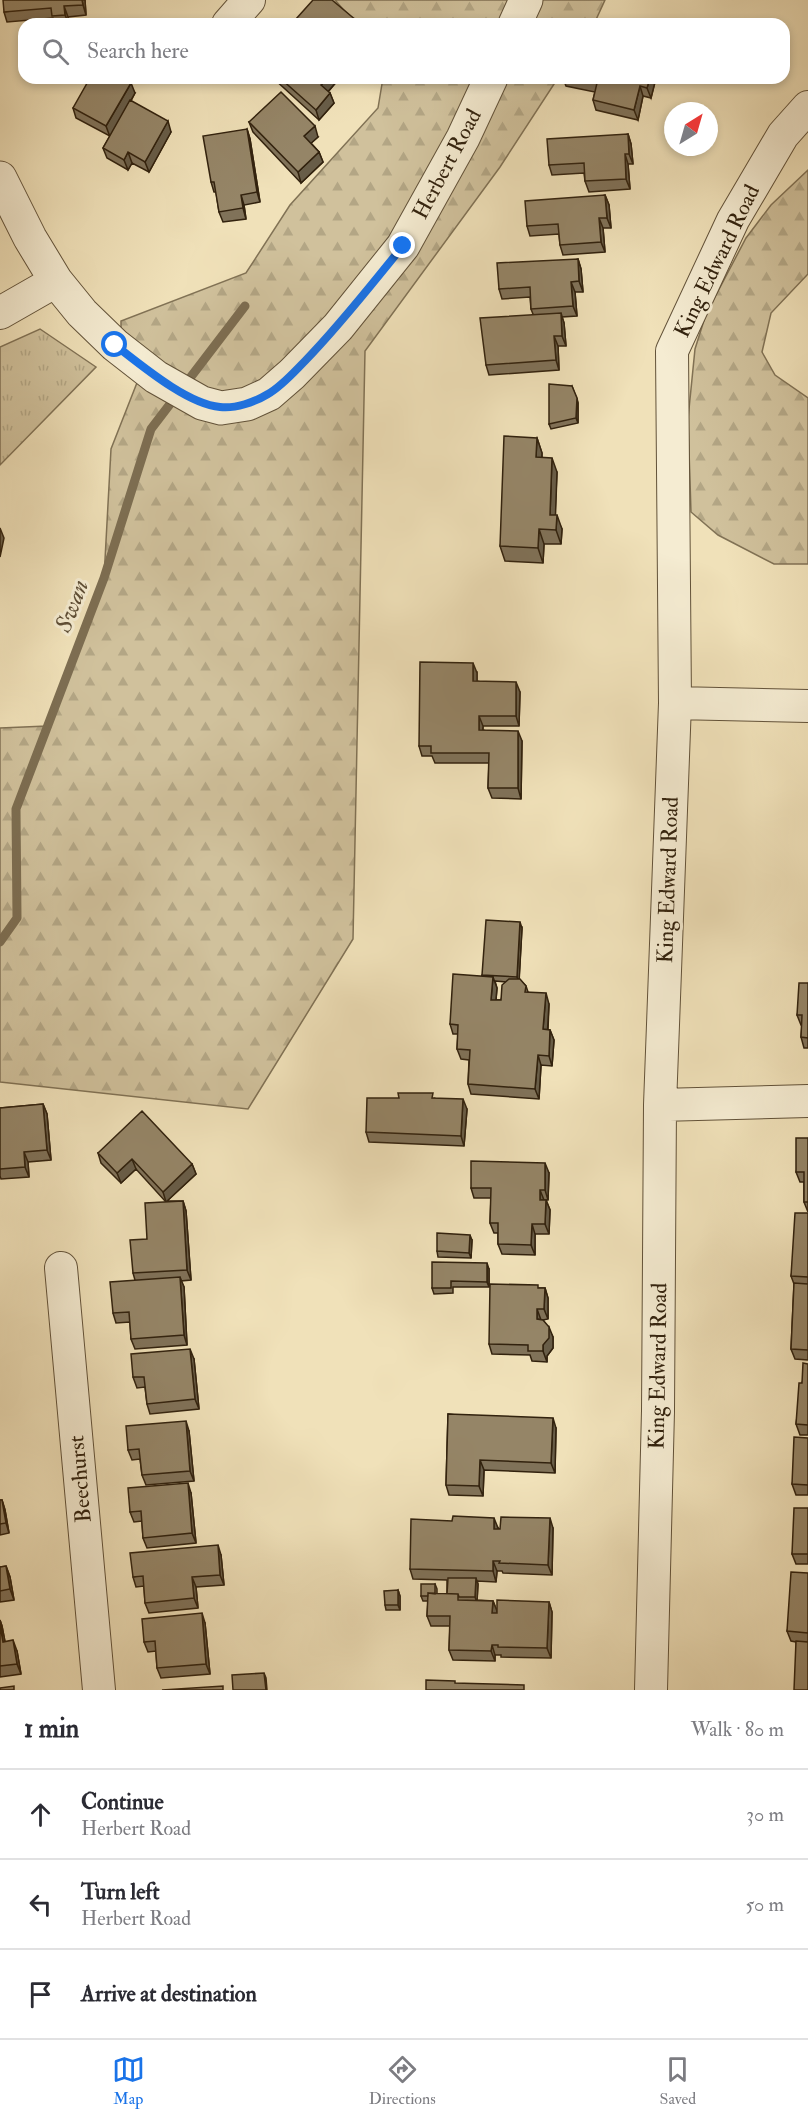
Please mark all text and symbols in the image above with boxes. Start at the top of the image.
search box [18,18,790,84]
icon: search [39,35,72,68]
text: Search here [87,37,189,65]
north arrow [664,102,718,156]
street label: Herbert Road [406,104,488,224]
street label: King Edward Road [668,180,766,342]
route end [389,232,415,258]
route start [101,331,127,357]
water label: Swan [48,575,96,638]
street label: King Edward Road [651,796,685,964]
street label: King Edward Road [643,1282,673,1450]
street label: Beechurst [62,1434,98,1524]
text: 1 min [24,1713,79,1745]
text: Walk · 80 m [691,1717,784,1742]
text: Continue [81,1788,164,1816]
icon: ahead [24,1798,57,1831]
text: 30 m [746,1802,784,1827]
text: Herbert Road [81,1816,191,1841]
text: Turn left [81,1878,160,1906]
icon: left [24,1888,57,1921]
text: 50 m [745,1892,784,1917]
text: Herbert Road [81,1906,191,1931]
icon: arrive [24,1978,57,2011]
text: Arrive at destination [81,1980,257,2008]
tab: Map [112,2053,145,2109]
tab: Directions [369,2053,436,2109]
tab: Saved [660,2053,696,2109]

